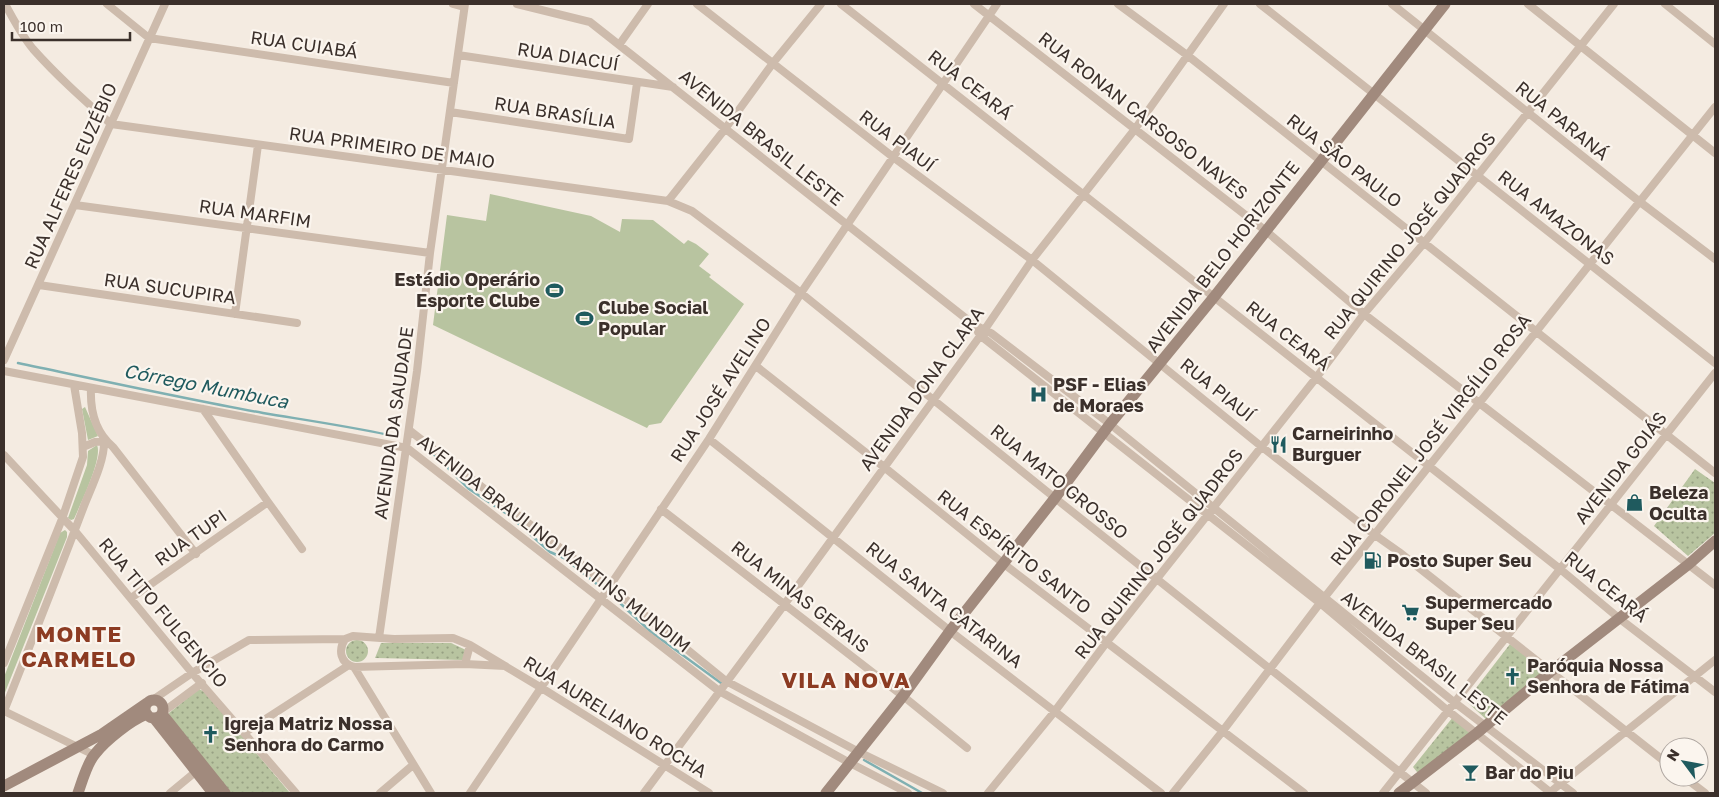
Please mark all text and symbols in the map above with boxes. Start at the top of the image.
scale bar [12,10,130,42]
text: 100 m [20,17,63,35]
street label: RUA CUIABÁ [249,26,359,62]
street label: RUA RONAN CARSOSO NAVES [1035,27,1253,204]
street label: RUA DIACUÍ [516,37,622,75]
street label: RUA CEARÁ [924,45,1017,124]
street label: AVENIDA BRASIL LESTE [675,64,848,210]
street label: RUA PARANÁ [1512,76,1614,165]
street label: RUA ALFERES EUZÉBIO [19,79,121,272]
street label: RUA BRASÍLIA [493,92,617,132]
street label: RUA PIAUÍ [855,105,941,177]
street label: RUA SÃO PAULO [1283,108,1407,212]
street label: RUA PRIMEIRO DE MAIO [288,122,496,172]
street label: RUA QUIRINO JOSÉ QUADROS [1319,127,1500,344]
street label: AVENIDA BELO HORIZONTE [1141,156,1304,356]
street label: RUA AMAZONAS [1494,165,1619,270]
street label: RUA MARFIM [198,194,313,232]
street label: RUA SUCUPIRA [103,268,238,308]
place label: Estádio Operário Esporte Clube [394,268,540,311]
sports icon: Estádio Operário Esporte Clube [544,280,564,300]
place label: Clube Social Popular [598,296,708,339]
street label: RUA CEARÁ [1242,296,1335,375]
street label: AVENIDA DONA CLARA [854,302,988,475]
sports icon: Clube Social Popular [574,308,594,328]
street label: RUA CORONEL JOSÉ VIRGÍLIO ROSA [1325,309,1535,570]
street label: RUA JOSÉ AVELINO [665,313,775,466]
street label: AVENIDA DA SAUDADE [369,325,417,521]
street label: RUA PIAUÍ [1176,353,1260,427]
water label: Córrego Mumbuca [122,358,291,413]
place label: PSF - Elias de Moraes [1053,373,1146,416]
hospital icon: PSF - Elias de Moraes [1029,385,1049,405]
street label: AVENIDA GOIÁS [1569,407,1671,528]
street label: RUA MATO GROSSO [986,419,1133,543]
place label: Carneirinho Burguer [1292,422,1393,465]
street label: AVENIDA BRAULINO MARTINS MUNDIM [414,430,695,657]
restaurant icon: Carneirinho Burguer [1268,434,1288,454]
street label: RUA QUIRINO JOSÉ QUADROS [1069,444,1247,663]
place label: Beleza Oculta [1649,481,1708,524]
street label: RUA ESPÍRITO SANTO [933,484,1096,618]
shop icon: Beleza Oculta [1625,493,1645,513]
street label: RUA TUPI [150,504,231,570]
street label: RUA TITO FULGENCIO [95,533,233,692]
street label: RUA MINAS GERAIS [727,535,874,657]
street label: RUA SANTA CATARINA [862,536,1027,672]
street label: RUA CEARÁ [1561,546,1653,626]
place label: Posto Super Seu [1387,549,1532,571]
fuel station icon: Posto Super Seu [1363,551,1383,571]
street label: AVENIDA BRASIL LESTE [1337,586,1512,729]
place label: Supermercado Super Seu [1425,591,1552,634]
supermarket icon: Supermercado Super Seu [1401,603,1421,623]
district label: MONTE CARMELO [21,620,137,672]
street label: RUA AURELIANO ROCHA [520,651,711,782]
place label: Paróquia Nossa Senhora de Fátima [1527,654,1689,697]
district label: VILA NOVA [781,666,911,693]
church icon: Paróquia Nossa Senhora de Fátima [1503,666,1523,686]
place label: Igreja Matriz Nossa Senhora do Carmo [224,712,393,755]
church icon: Igreja Matriz Nossa Senhora do Carmo [200,724,220,744]
north arrow [1659,737,1709,787]
text: N [1663,746,1683,764]
place label: Bar do Piu [1485,761,1574,783]
bar icon: Bar do Piu [1461,763,1481,783]

